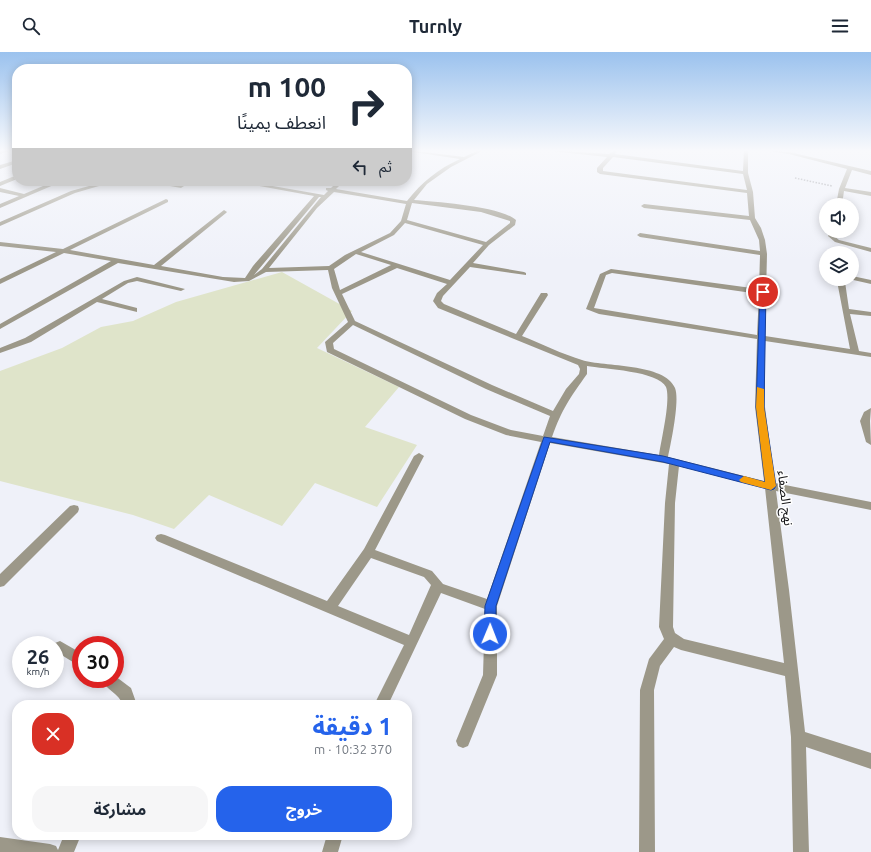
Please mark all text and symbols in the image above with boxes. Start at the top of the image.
icon: search [20,15,42,37]
icon: menu [829,15,851,37]
text: Turnly [409,16,462,36]
text: 100 m [248,71,326,102]
icon: right [340,80,392,132]
text: انعطف يمينًا [237,112,326,132]
icon: left [349,156,371,178]
text: ثم [379,158,392,175]
map controls [819,198,859,286]
button: sound [819,198,859,238]
button: layers [819,246,859,286]
pin [746,275,780,309]
icon: arrive [752,281,774,303]
street label: نهج الصفاء [772,469,796,527]
position arrow [469,613,511,655]
speed limit sign: 30 [72,636,124,688]
text: 26 [27,645,49,668]
text: km/h [26,666,50,677]
button: close [32,713,74,755]
text: 1 دقيقة [312,713,392,740]
text: 370 m · 10:32 [314,742,392,756]
button: مشاركة [32,786,208,832]
button: خروج [216,786,392,832]

